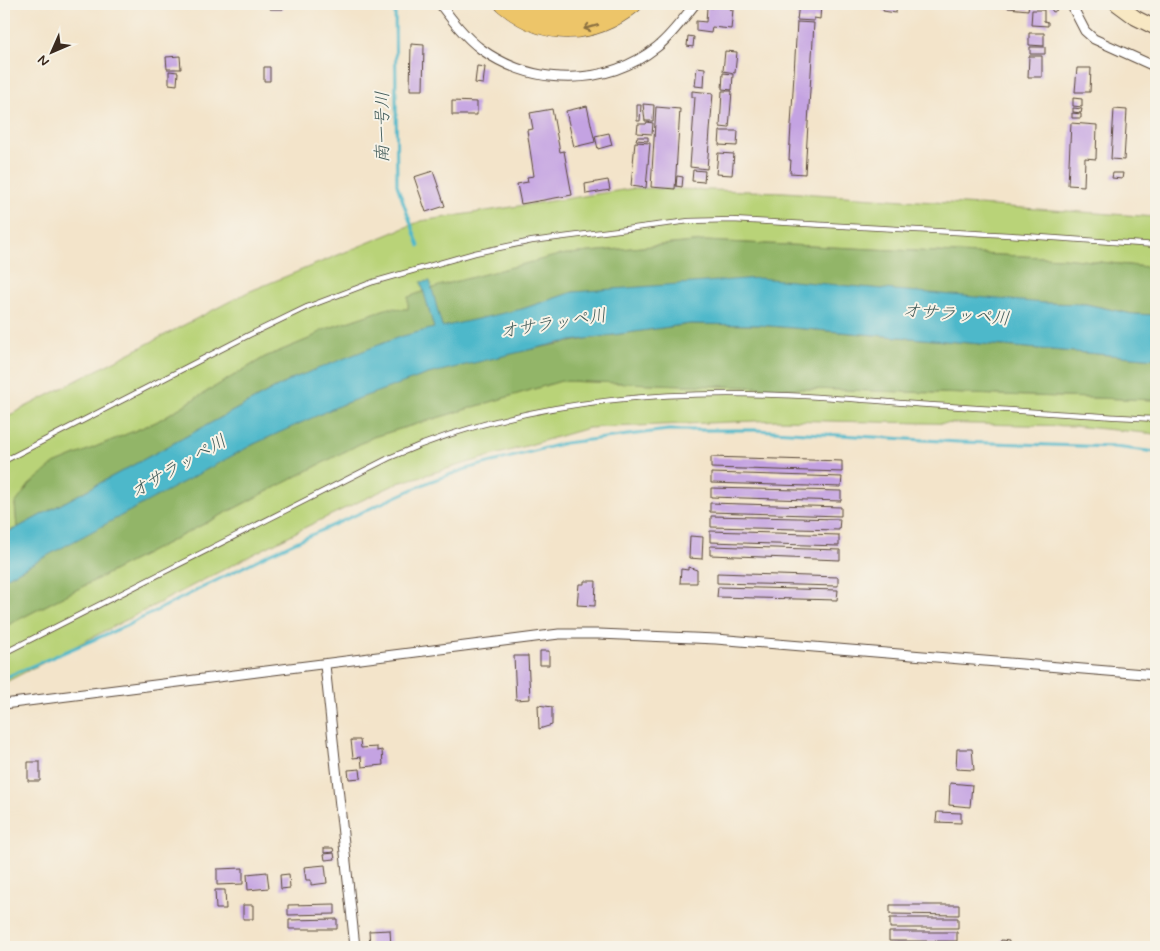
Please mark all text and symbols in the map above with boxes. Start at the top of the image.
one-way arrow [583,22,599,32]
north arrow [28,28,78,78]
text: N [34,51,53,70]
water label: 南一号川 [371,91,395,163]
water label: オサラッペ川 [901,298,1011,332]
water label: オサラッペ川 [498,304,608,344]
water label: オサラッペ川 [126,429,231,504]

